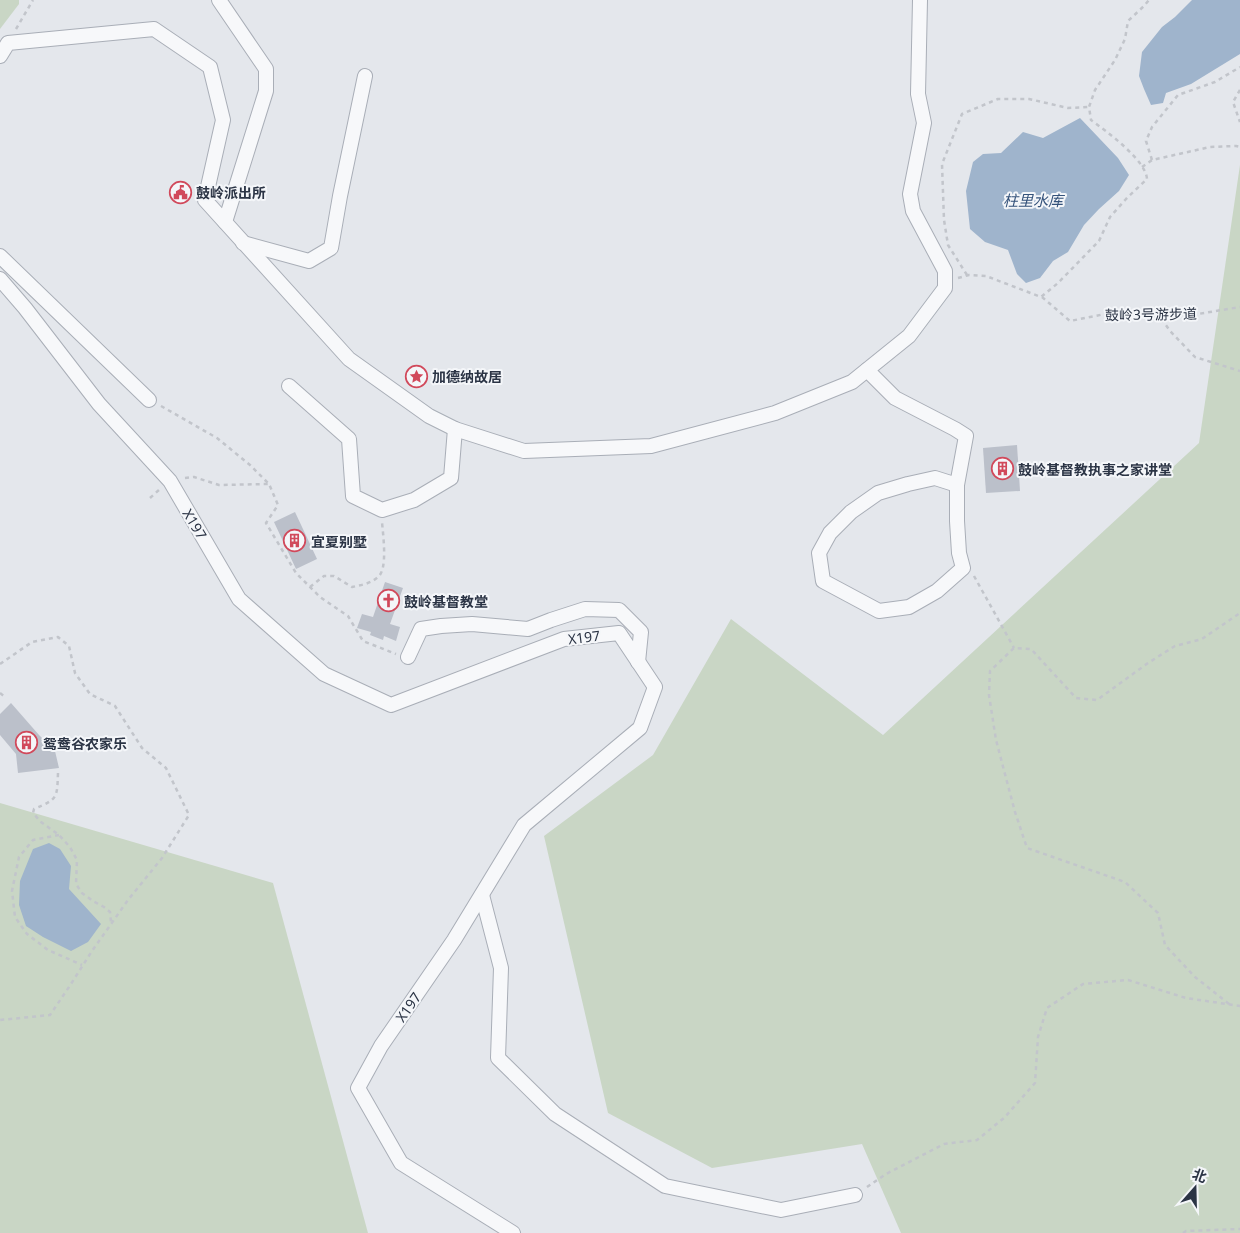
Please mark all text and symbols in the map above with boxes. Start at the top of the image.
public building icon: 鼓岭派出所 [168,180,192,204]
place label: 鼓岭派出所 [196,183,266,202]
water label: 柱里水库 [1003,190,1066,210]
street label: 鼓岭3号游步道 [1105,304,1197,324]
place icon: 加德纳故居 [404,364,428,388]
place label: 加德纳故居 [432,367,502,386]
building icon: 鼓岭基督教执事之家讲堂 [990,457,1014,481]
place label: 鼓岭基督教执事之家讲堂 [1018,460,1172,479]
street label: X197 [179,505,211,543]
building icon: 宜夏别墅 [283,529,307,553]
place label: 宜夏别墅 [311,532,367,551]
church icon: 鼓岭基督教堂 [376,589,400,613]
place label: 鼓岭基督教堂 [404,592,488,611]
street label: X197 [567,626,601,648]
building icon: 鸳鸯谷农家乐 [15,731,39,755]
place label: 鸳鸯谷农家乐 [43,734,127,753]
street label: X197 [391,988,425,1026]
north arrow [1170,1163,1220,1213]
text: 北 [1190,1164,1209,1187]

